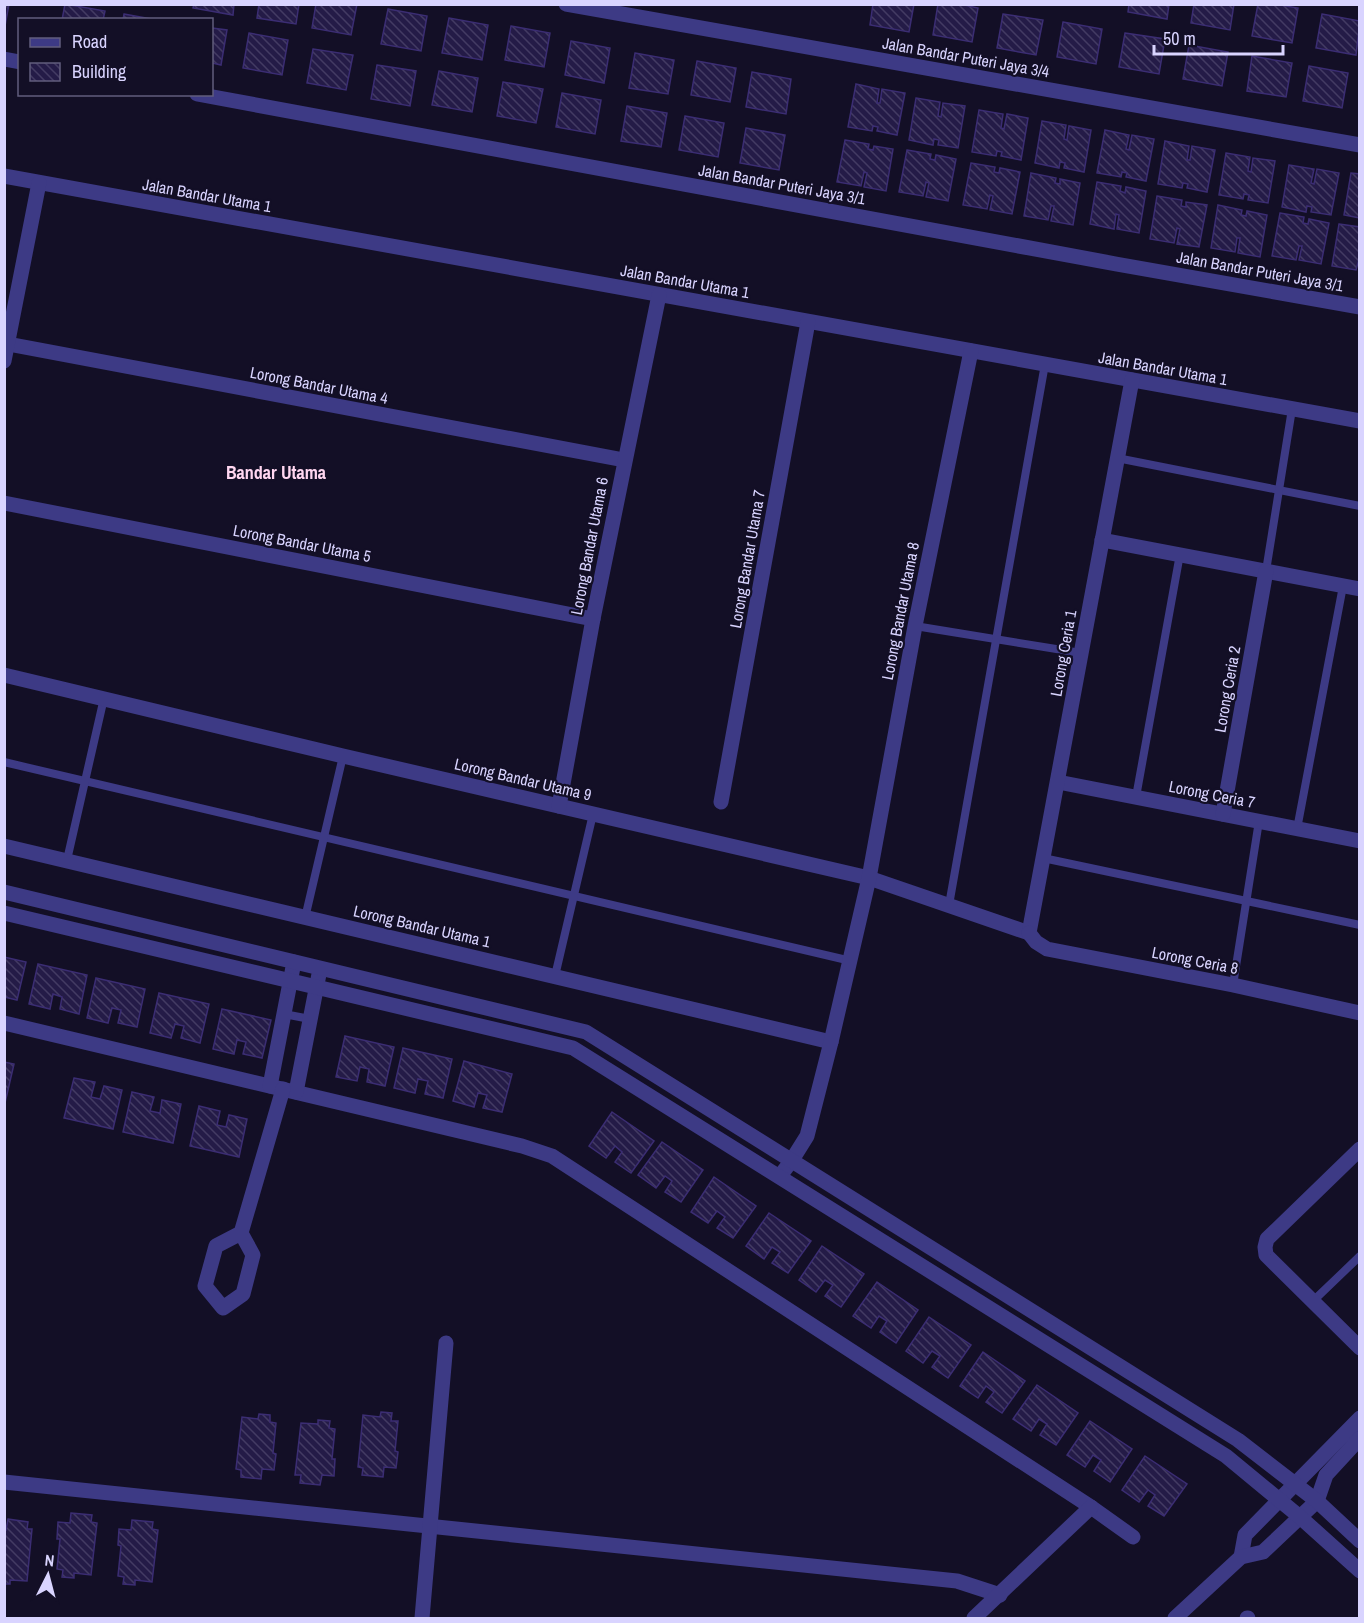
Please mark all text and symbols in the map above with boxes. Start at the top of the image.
legend [18,18,213,96]
scale bar [1154,18,1283,56]
text: 50 m [1163,26,1196,51]
text: Road [72,29,107,54]
street label: Jalan Bandar Puteri Jaya 3/4 [881,31,1051,83]
text: Building [72,59,127,84]
street label: Jalan Bandar Puteri Jaya 3/1 [697,158,868,210]
street label: Jalan Bandar Utama 1 [141,173,274,217]
street label: Jalan Bandar Puteri Jaya 3/1 [1175,245,1346,297]
street label: Jalan Bandar Utama 1 [619,259,752,303]
street label: Jalan Bandar Utama 1 [1097,346,1230,390]
street label: Lorong Bandar Utama 4 [248,361,390,409]
district label: Bandar Utama [226,460,327,485]
street label: Lorong Bandar Utama 6 [565,475,613,617]
street label: Lorong Bandar Utama 7 [724,488,770,630]
street label: Lorong Bandar Utama 5 [231,519,373,567]
street label: Lorong Bandar Utama 8 [876,540,924,682]
street label: Lorong Ceria 1 [1045,607,1082,698]
street label: Lorong Ceria 2 [1209,644,1245,734]
street label: Lorong Bandar Utama 9 [452,753,594,805]
street label: Lorong Ceria 7 [1167,775,1257,813]
street label: Lorong Bandar Utama 1 [351,900,493,953]
street label: Lorong Ceria 8 [1150,941,1240,979]
north arrow [18,1545,78,1605]
text: N [44,1549,55,1572]

